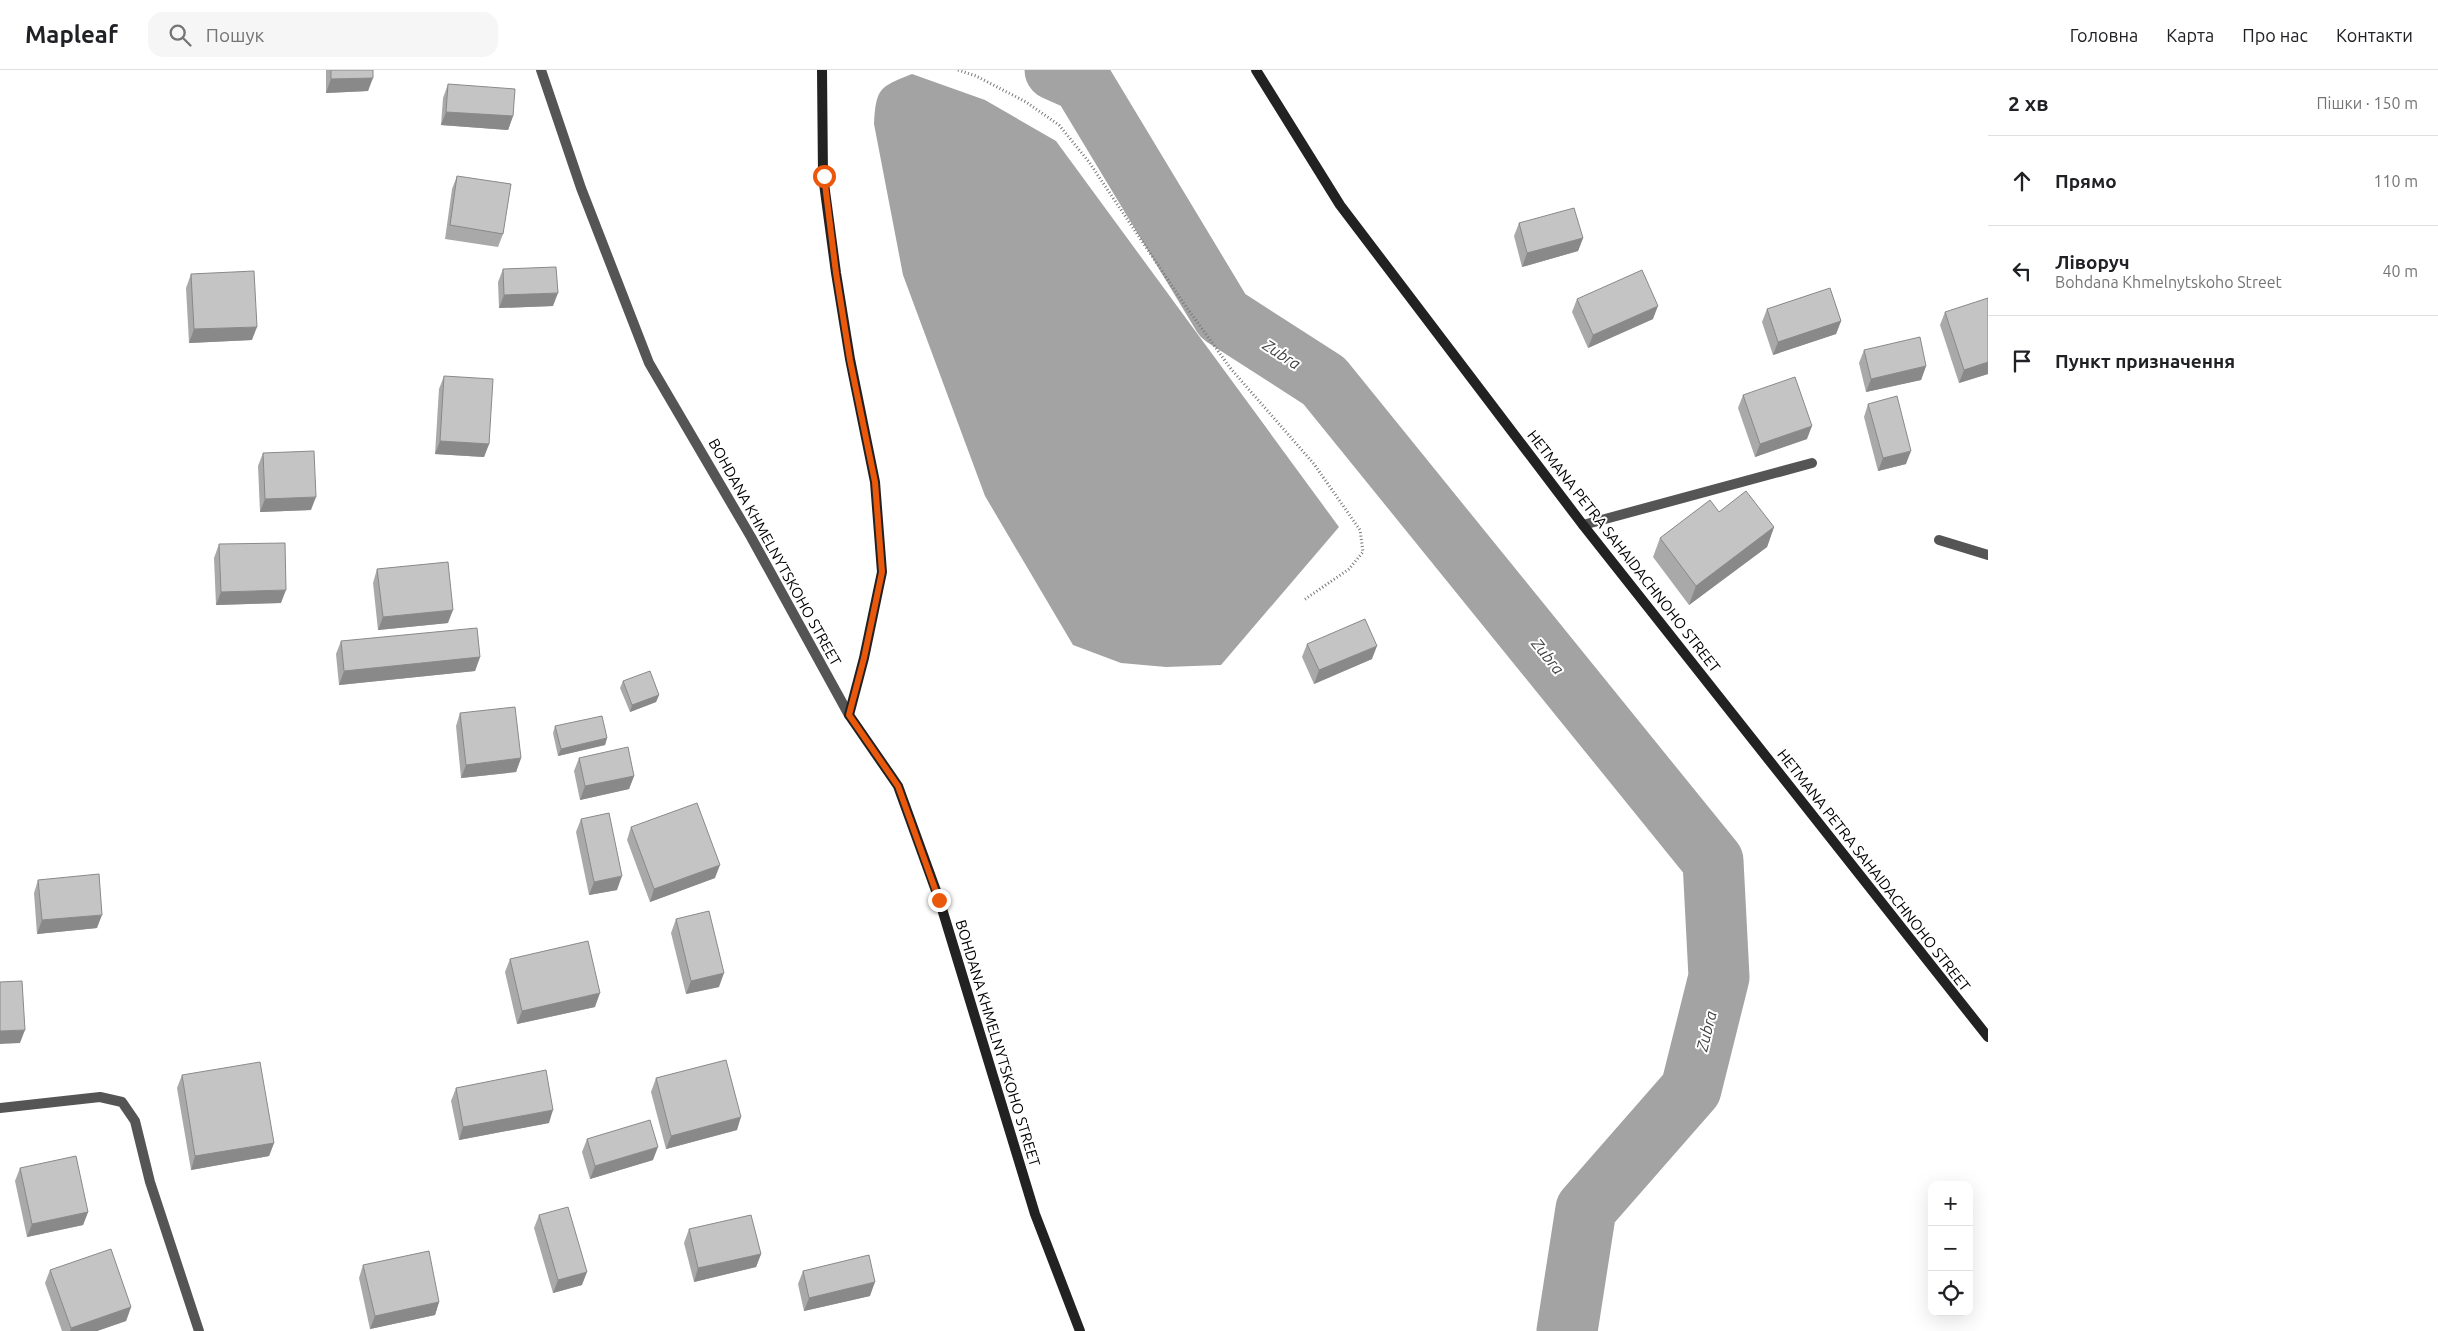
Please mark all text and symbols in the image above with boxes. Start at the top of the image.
search box [148,12,498,57]
text: Mapleaf [25,21,118,48]
icon: search [166,21,194,49]
text: Пошук [206,24,264,46]
text: Головна [2070,25,2138,45]
text: Карта [2166,25,2214,45]
text: Про нас [2242,25,2308,45]
text: Контакти [2336,25,2413,45]
text: 2 хв [2008,91,2049,115]
text: Пішки · 150 m [2317,94,2418,112]
route start [813,165,836,188]
icon: ahead [2008,167,2036,195]
text: Прямо [2055,170,2117,192]
text: 110 m [2373,172,2418,190]
text: Ліворуч [2055,251,2129,273]
icon: left [2008,257,2036,285]
text: 40 m [2382,262,2418,280]
text: Bohdana Khmelnytskoho Street [2055,273,2282,291]
water label: Zubra [1259,335,1304,373]
icon: arrive [2008,347,2036,375]
text: Пункт призначення [2055,350,2235,372]
street label: HETMANA PETRA SAHAIDACHNOHO STREET [1524,427,1724,676]
street label: BOHDANA KHMELNYTSKOHO STREET [705,435,845,669]
water label: Zubra [1528,634,1568,678]
street label: HETMANA PETRA SAHAIDACHNOHO STREET [1774,746,1974,995]
route end [928,889,951,912]
street label: BOHDANA KHMELNYTSKOHO STREET [952,918,1044,1169]
water label: Zubra [1692,1009,1720,1054]
map controls [1928,1181,1973,1316]
button: + [1928,1181,1973,1226]
button: − [1928,1226,1973,1271]
button: locate [1928,1271,1973,1316]

